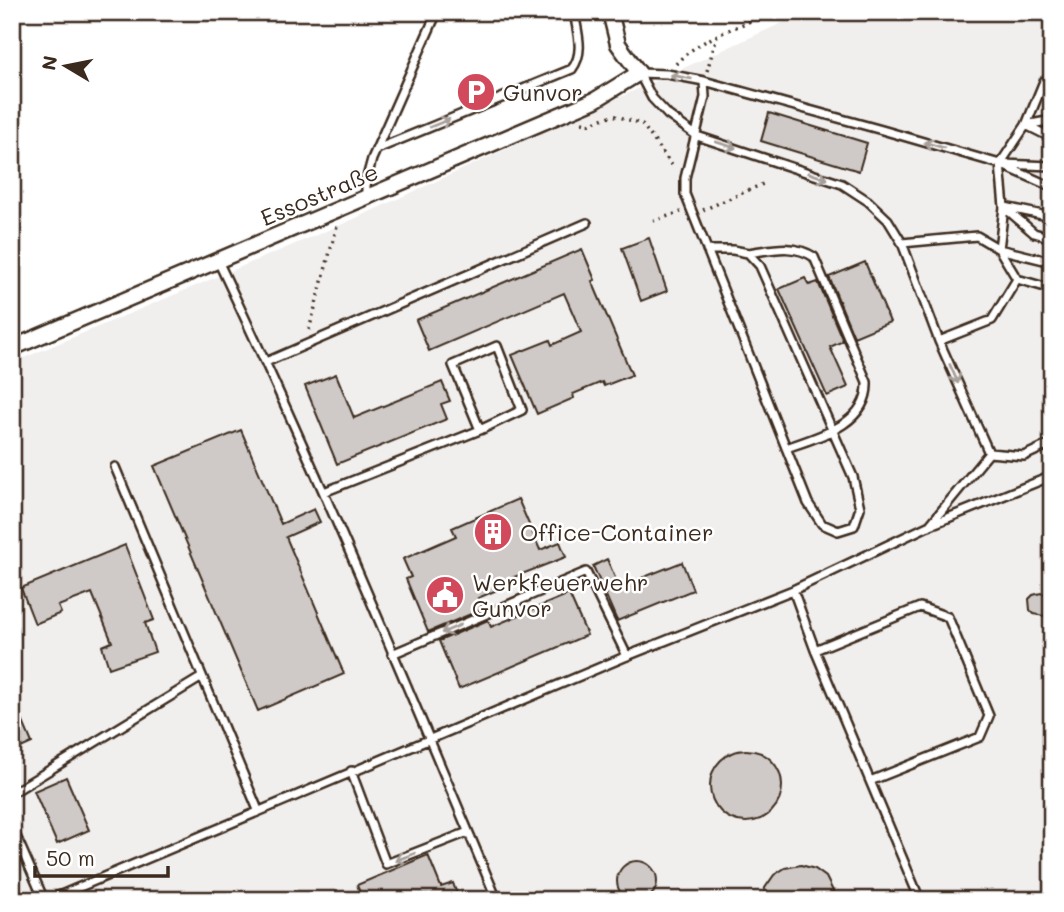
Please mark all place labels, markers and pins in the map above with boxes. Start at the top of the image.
parking icon: Gunvor [455,71,497,113]
place label: Gunvor [503,77,583,107]
building icon: Office-Container [472,511,514,553]
place label: Office-Container [520,517,713,547]
place label: Werkfeuerwehr Gunvor [472,567,648,623]
public building icon: Werkfeuerwehr Gunvor [424,574,466,616]

